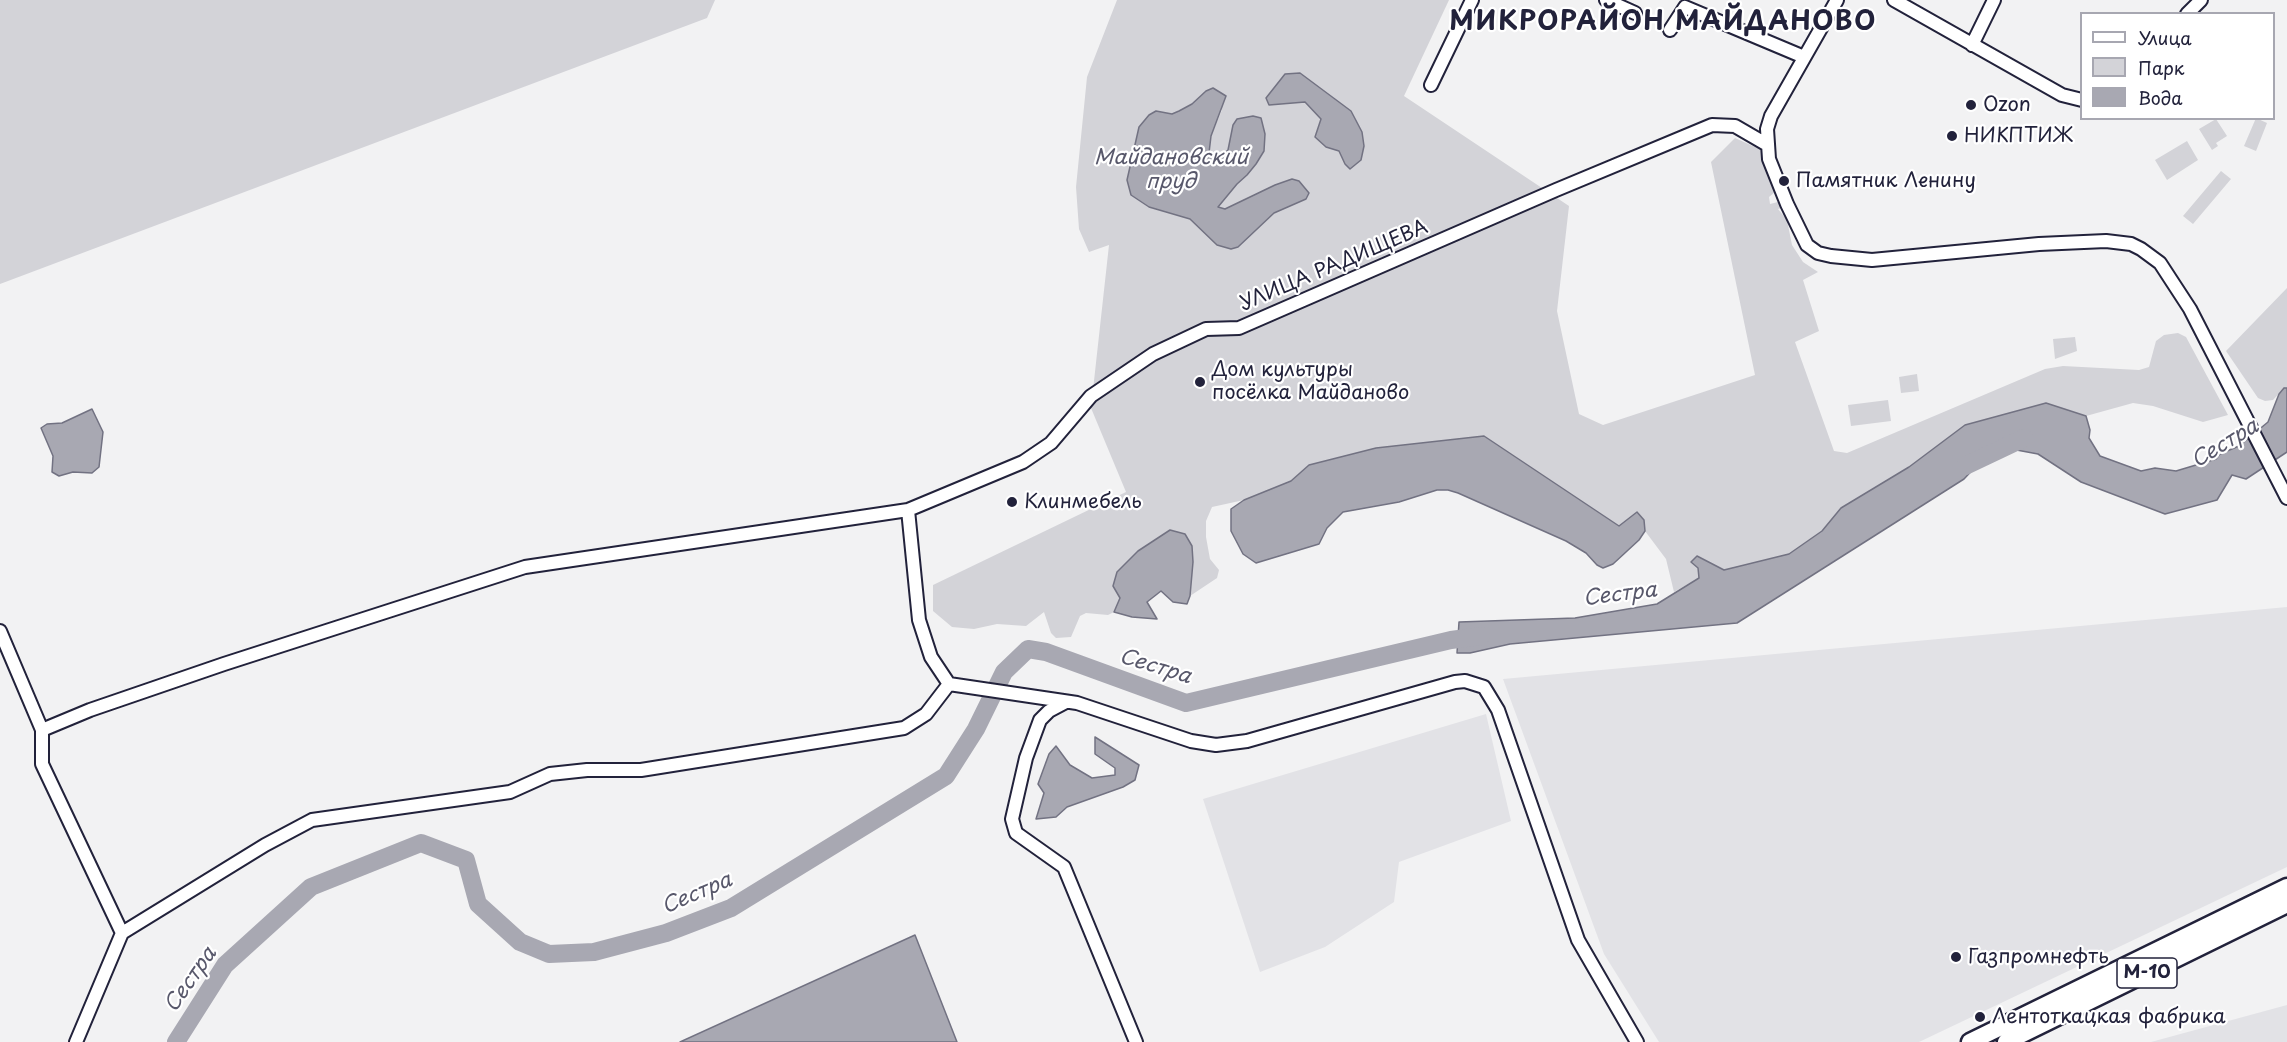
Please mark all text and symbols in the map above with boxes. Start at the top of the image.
district label: МИКРОРАЙОН МАЙДАНОВО [1450,7,1876,39]
legend [2080,12,2275,120]
text: Улица [2138,24,2192,51]
text: Парк [2138,54,2184,81]
text: Вода [2138,84,2183,111]
place label: Ozon [1983,93,2031,117]
marker: Ozon [1964,98,1978,112]
place label: НИКПТИЖ [1964,124,2073,148]
marker: НИКПТИЖ [1945,129,1959,143]
water label: Майдановский пруд [1094,145,1248,195]
place label: Памятник Ленину [1796,169,1976,193]
marker: Памятник Ленину [1777,174,1791,188]
street label: УЛИЦА РАДИЩЕВА [1237,216,1431,316]
place label: Дом культуры посёлка Майданово [1212,358,1409,405]
marker: Дом культуры посёлка Майданово [1193,375,1207,389]
water label: Сестра [2187,414,2263,474]
place label: Клинмебель [1024,490,1142,514]
marker: Клинмебель [1005,495,1019,509]
water label: Сестра [1582,578,1658,612]
water label: Сестра [1116,644,1194,690]
water label: Сестра [658,868,736,920]
water label: Сестра [160,943,222,1017]
place label: Газпромнефть [1968,945,2109,969]
marker: Газпромнефть [1949,950,1963,964]
road number: М-10 [2117,958,2177,988]
place label: Лентоткацкая фабрика [1992,1005,2226,1029]
marker: Лентоткацкая фабрика [1973,1010,1987,1024]

